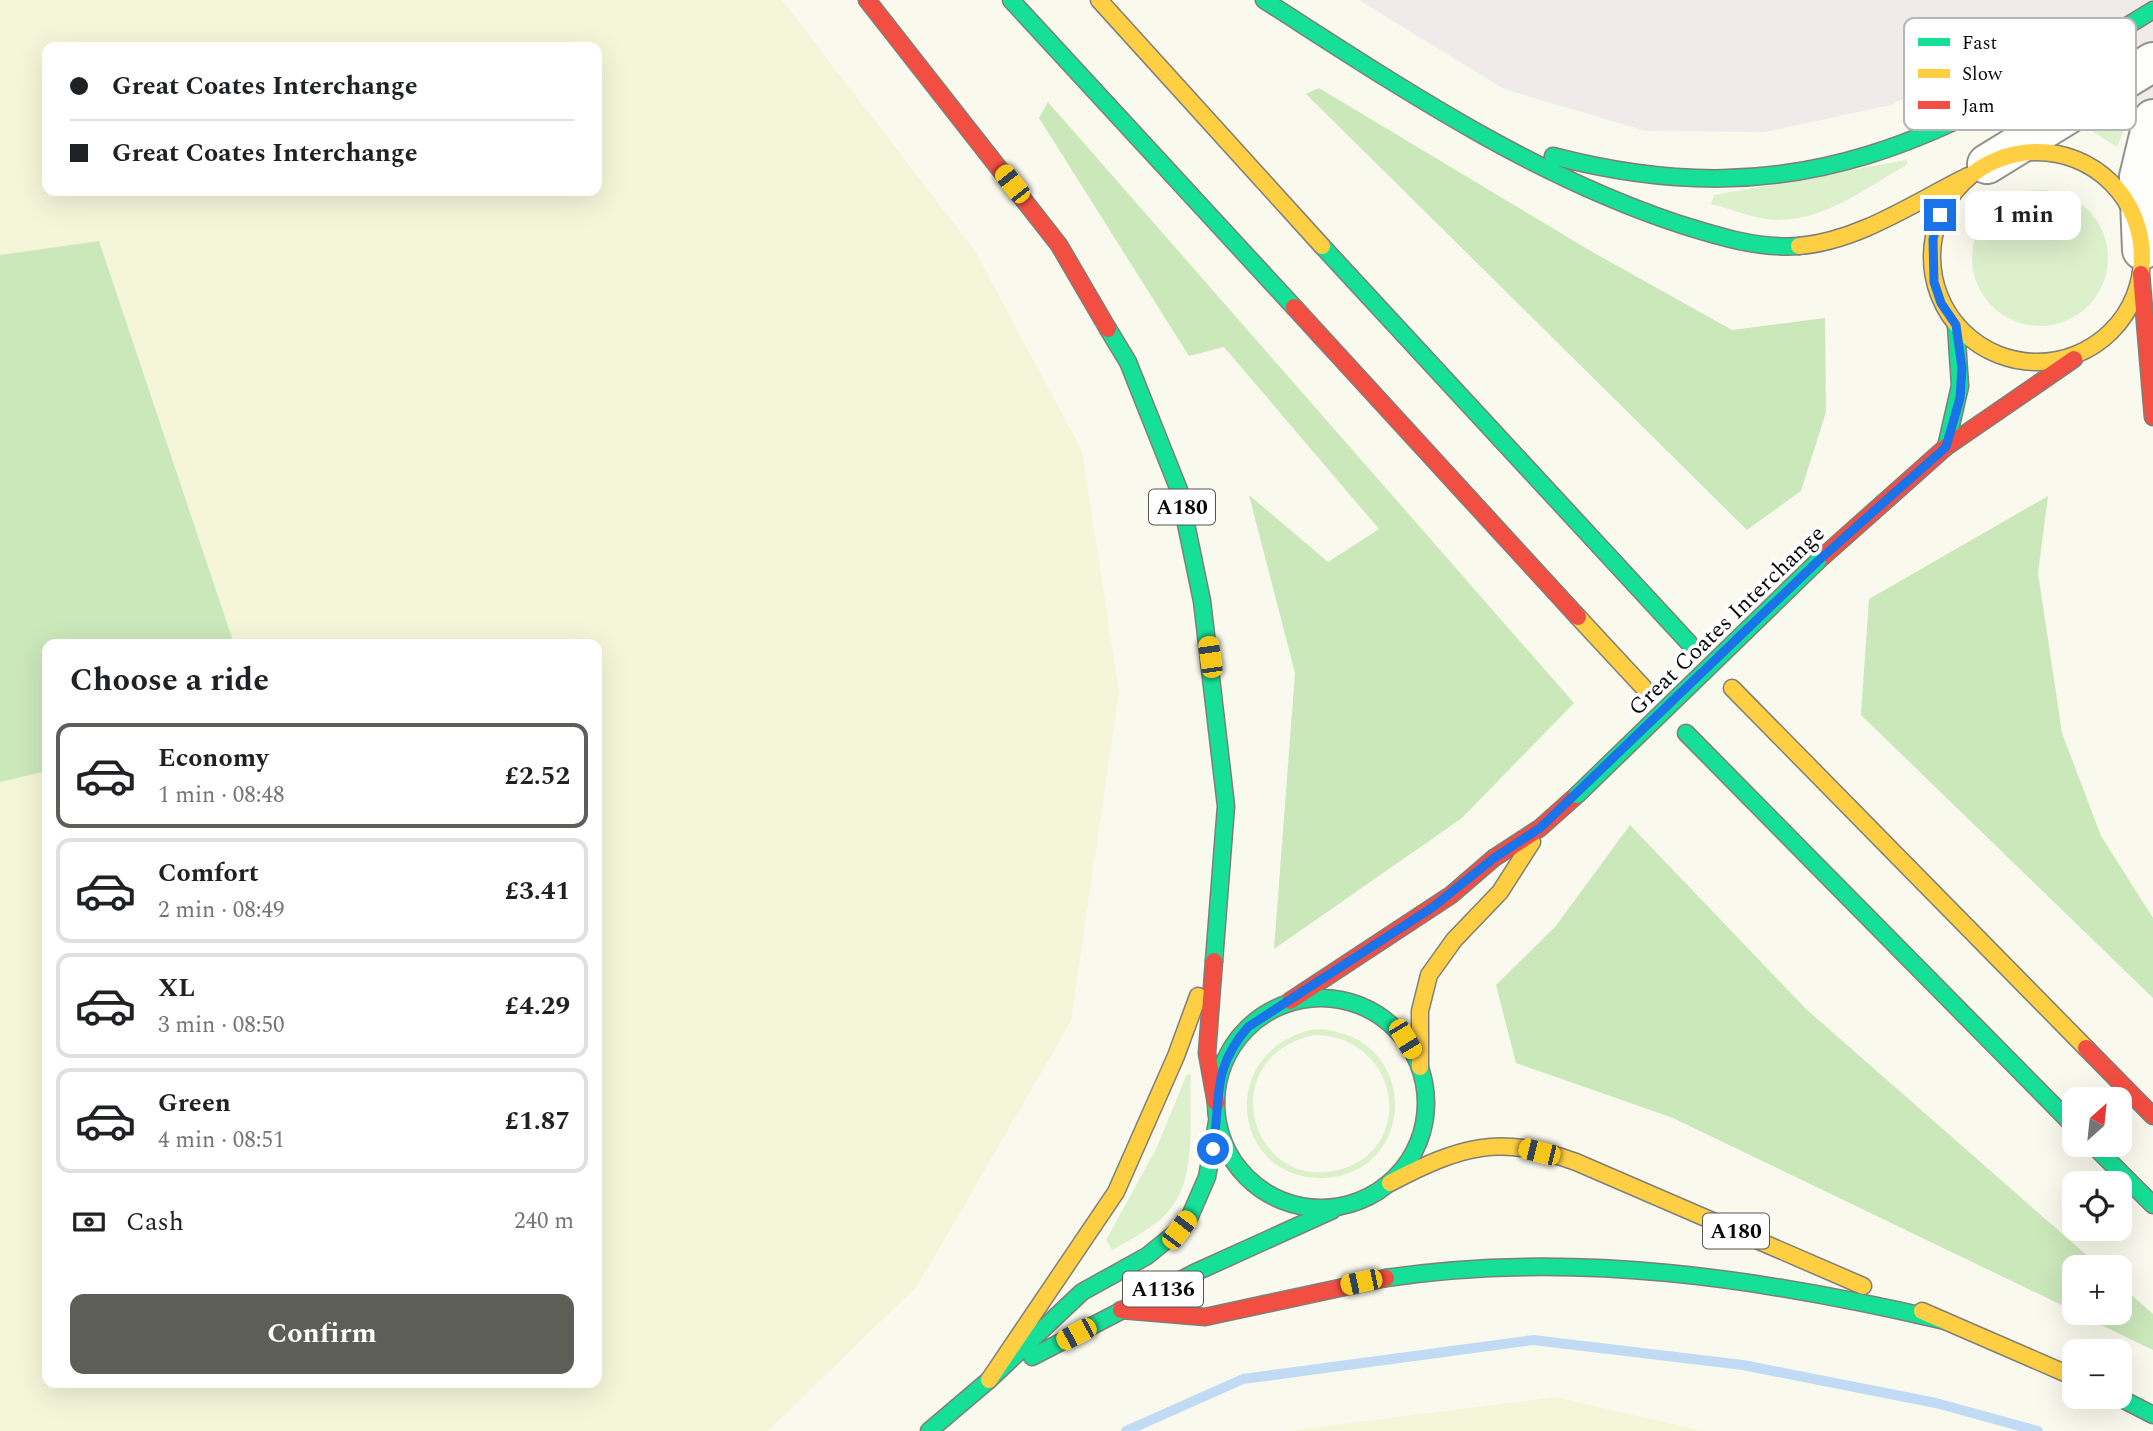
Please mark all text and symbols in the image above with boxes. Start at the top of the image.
legend [1904,18,2136,130]
text: Fast [1962,29,1998,58]
text: Slow [1962,60,2003,89]
text: Great Coates Interchange [112,66,418,106]
text: Jam [1962,92,1994,121]
text: Great Coates Interchange [112,133,418,173]
car [991,161,1034,207]
callout: 1 min [1965,190,2080,240]
text: 1 min [1992,198,2054,233]
route end [1924,199,1956,231]
road number: A180 [1149,490,1215,524]
street label: Great Coates Interchange [1621,518,1833,725]
car [1197,635,1224,679]
text: Choose a ride [70,656,269,705]
text: Economy [158,738,268,778]
icon: car [74,744,137,807]
text: £2.52 [505,756,570,796]
text: 1 min · 08:48 [158,778,285,813]
text: Comfort [158,853,259,893]
icon: car [74,859,137,922]
text: £3.41 [505,871,570,911]
text: 2 min · 08:49 [158,893,285,928]
text: XL [158,968,195,1008]
icon: car [74,974,137,1037]
text: £4.29 [505,986,570,1026]
text: 3 min · 08:50 [158,1008,285,1043]
car [1386,1016,1425,1062]
text: Green [158,1083,231,1123]
north arrow [2062,1087,2132,1157]
map controls [2062,1087,2132,1409]
icon: car [74,1089,137,1152]
text: £1.87 [505,1101,570,1141]
text: 4 min · 08:51 [158,1123,285,1158]
route start [1197,1133,1229,1165]
car [1517,1137,1562,1167]
button: locate [2062,1171,2132,1241]
text: Cash [126,1202,184,1242]
icon: cash [70,1203,108,1241]
text: 240 m [514,1204,574,1239]
car [1158,1207,1201,1253]
road number: A180 [1703,1214,1769,1248]
button: + [2062,1255,2132,1325]
car [1339,1267,1384,1297]
road number: A1136 [1123,1272,1203,1306]
button: Confirm [70,1294,574,1374]
car [1053,1315,1100,1353]
button: − [2062,1339,2132,1409]

